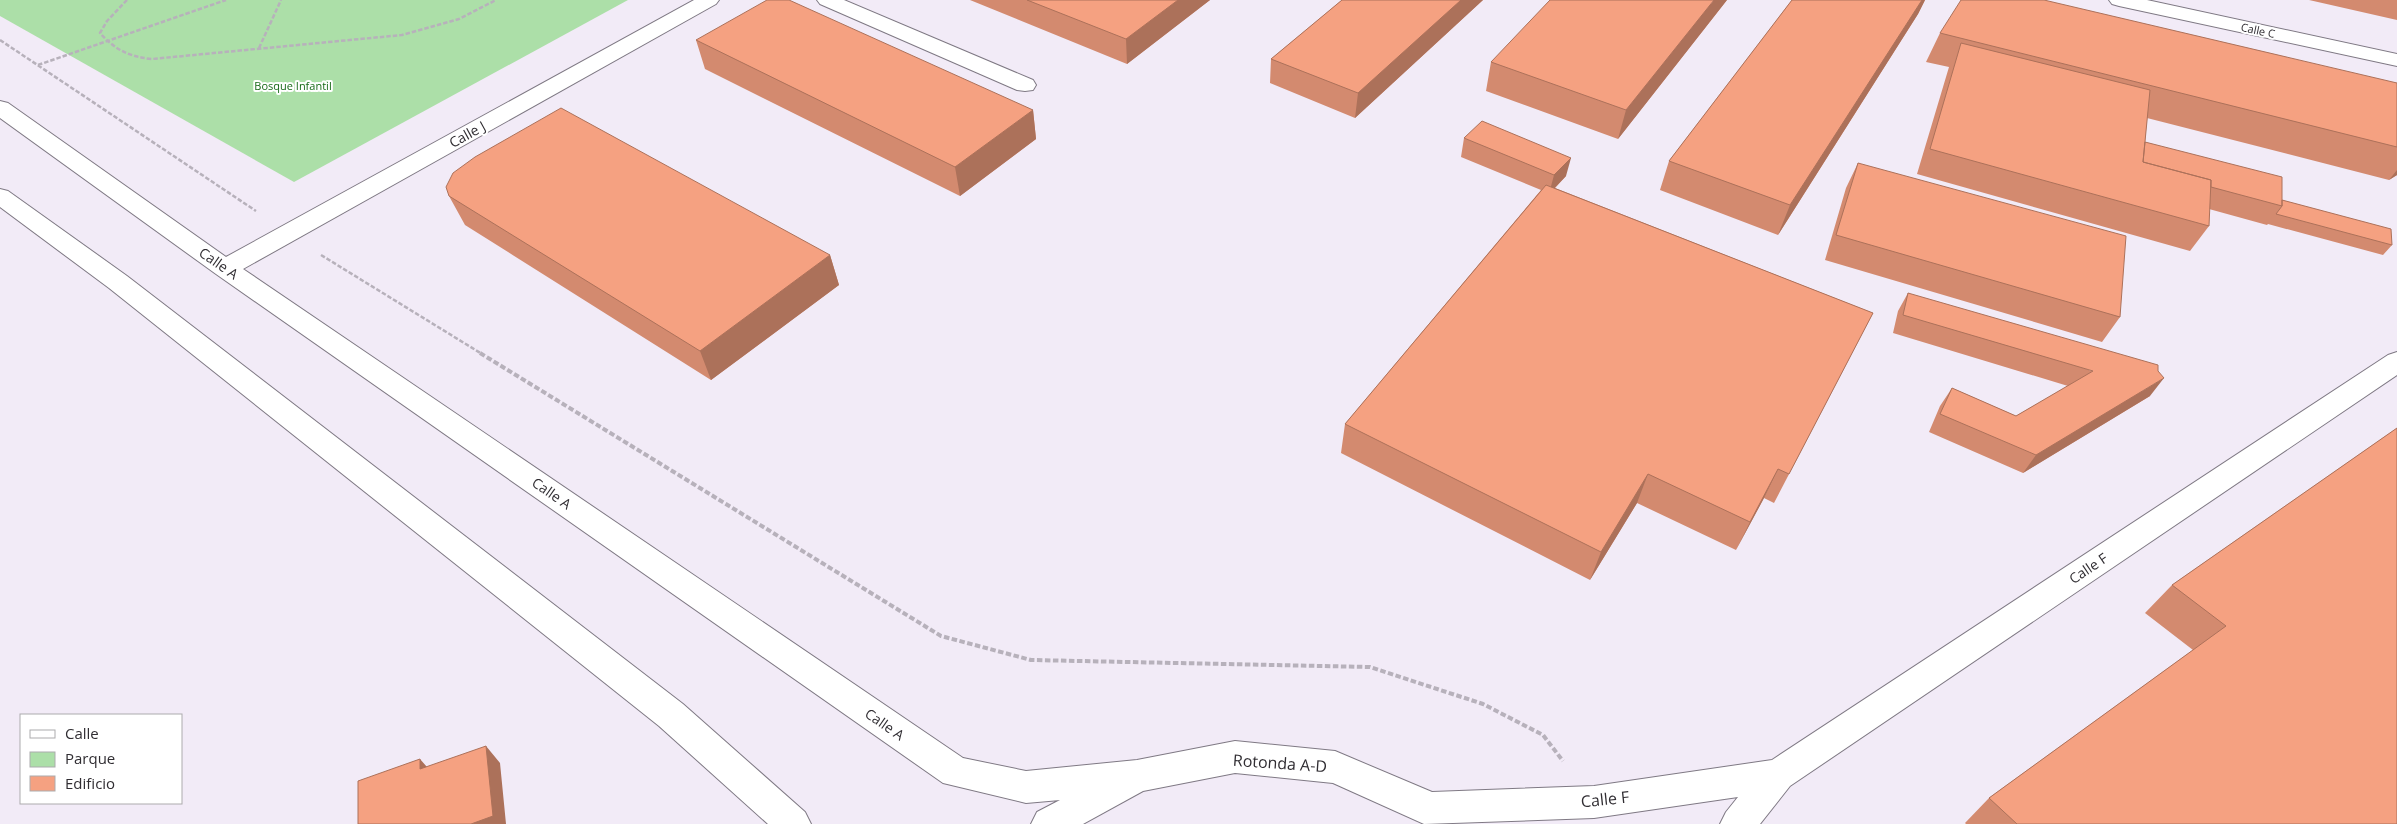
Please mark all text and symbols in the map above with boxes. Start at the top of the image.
street label: Calle C [2240,19,2277,41]
park label: Bosque Infantil [254,78,332,93]
street label: Calle J [445,116,489,152]
street label: Calle A [196,243,243,283]
street label: Calle A [529,473,576,513]
street label: Calle F [2065,548,2111,588]
street label: Calle A [862,704,909,744]
legend [20,714,182,804]
text: Calle [65,723,99,743]
text: Parque [65,748,115,768]
street label: Rotonda A-D [1232,749,1328,777]
text: Edificio [65,773,115,793]
street label: Calle F [1580,786,1630,812]

